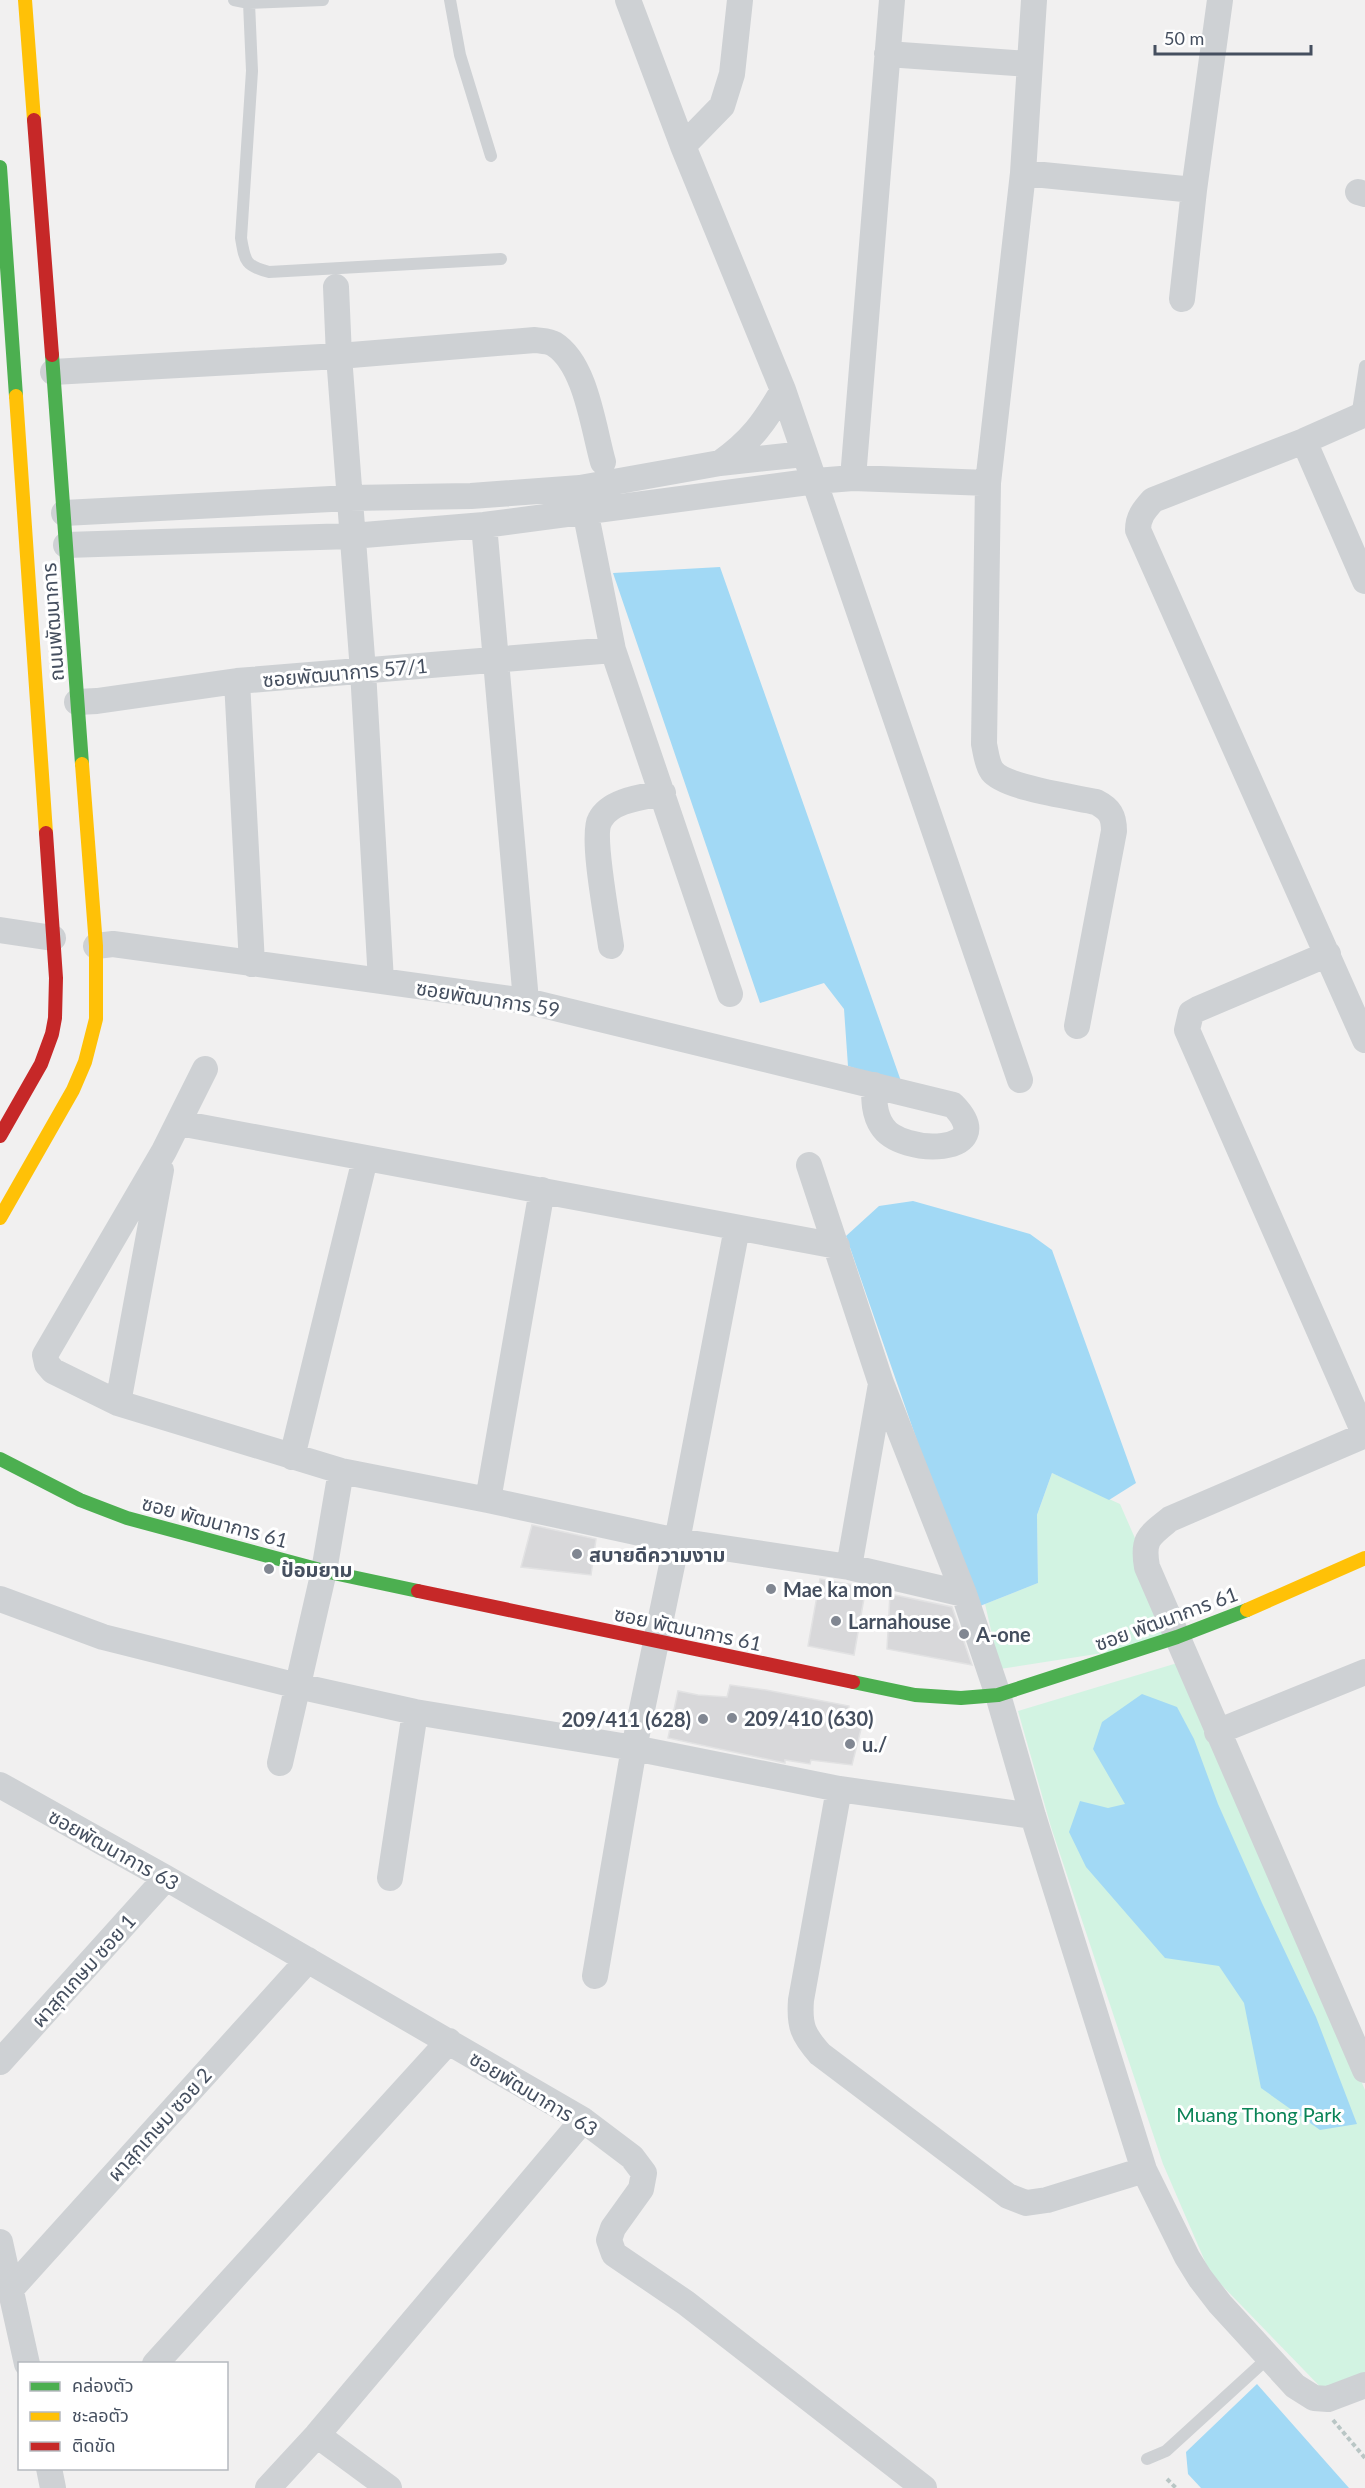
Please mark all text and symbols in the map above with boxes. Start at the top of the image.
scale bar [1155,18,1311,56]
text: 50 m [1164,27,1204,49]
street label: ถนนพัฒนาการ [36,562,68,682]
street label: ซอยพัฒนาการ 57/1 [261,653,429,691]
street label: ซอยพัฒนาการ 59 [414,975,562,1021]
street label: ซอย พัฒนาการ 61 [139,1490,291,1552]
place label: สบายดีความงาม [589,1542,725,1566]
marker: สบายดีความงาม [570,1547,584,1561]
place label: ป้อมยาม [281,1557,353,1581]
marker: ป้อมยาม [262,1562,276,1576]
place label: Mae ka mon [783,1577,893,1601]
street label: ซอย พัฒนาการ 61 [1091,1581,1241,1655]
marker: Mae ka mon [764,1582,778,1596]
street label: ซอย พัฒนาการ 61 [612,1601,764,1655]
place label: Larnahouse [848,1609,951,1633]
marker: Larnahouse [829,1614,843,1628]
place label: A-one [975,1622,1031,1646]
marker: A-one [957,1627,971,1641]
place label: 209/410 (630) [744,1706,874,1730]
place label: 209/411 (628) [561,1707,691,1731]
marker: 209/410 (630) [725,1711,739,1725]
marker: 209/411 (628) [696,1712,710,1726]
place label: u./ [862,1732,887,1756]
marker: u./ [843,1737,857,1751]
street label: ซอยพัฒนาการ 63 [45,1803,183,1895]
street label: ผาสุกเกษม ซอย 1 [26,1909,141,2032]
street label: ซอยพัฒนาการ 63 [466,2045,602,2141]
street label: ผาสุกเกษม ซอย 2 [102,2063,217,2186]
park label: Muang Thong Park [1176,2102,1343,2126]
legend [18,2362,228,2470]
text: คล่องตัว [72,2374,134,2396]
text: ชะลอตัว [72,2404,129,2426]
text: ติดขัด [72,2434,115,2456]

